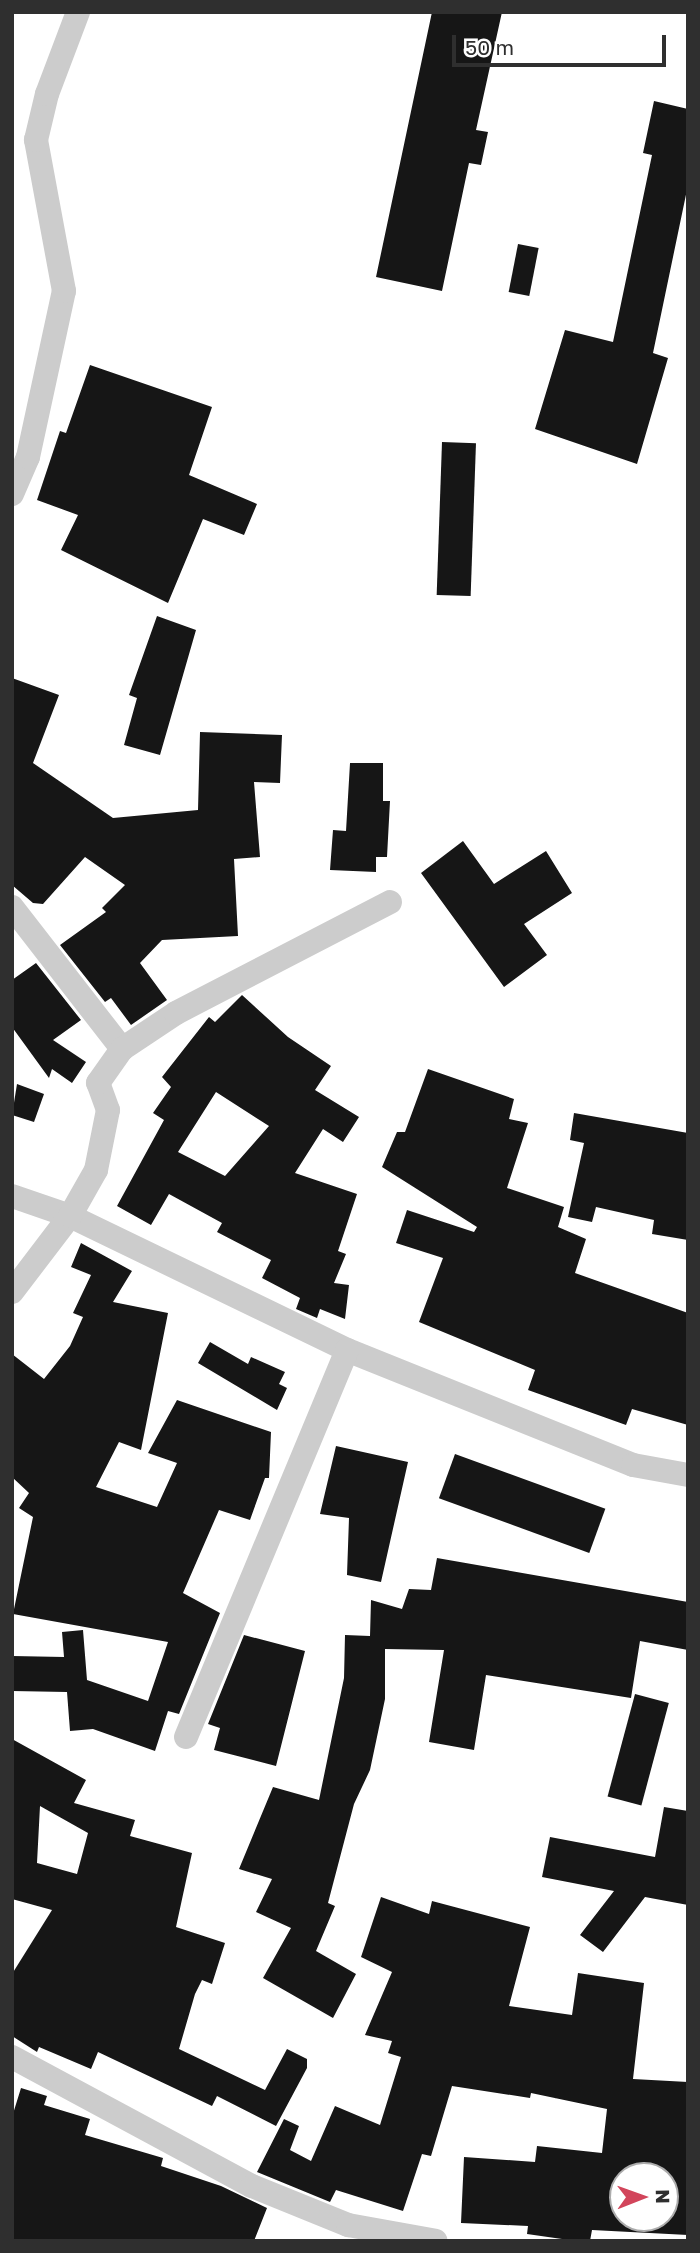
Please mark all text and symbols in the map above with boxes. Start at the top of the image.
scale bar [455,21,668,65]
text: 50 m [465,34,514,60]
north arrow [609,2162,679,2232]
text: N [652,2189,675,2204]

